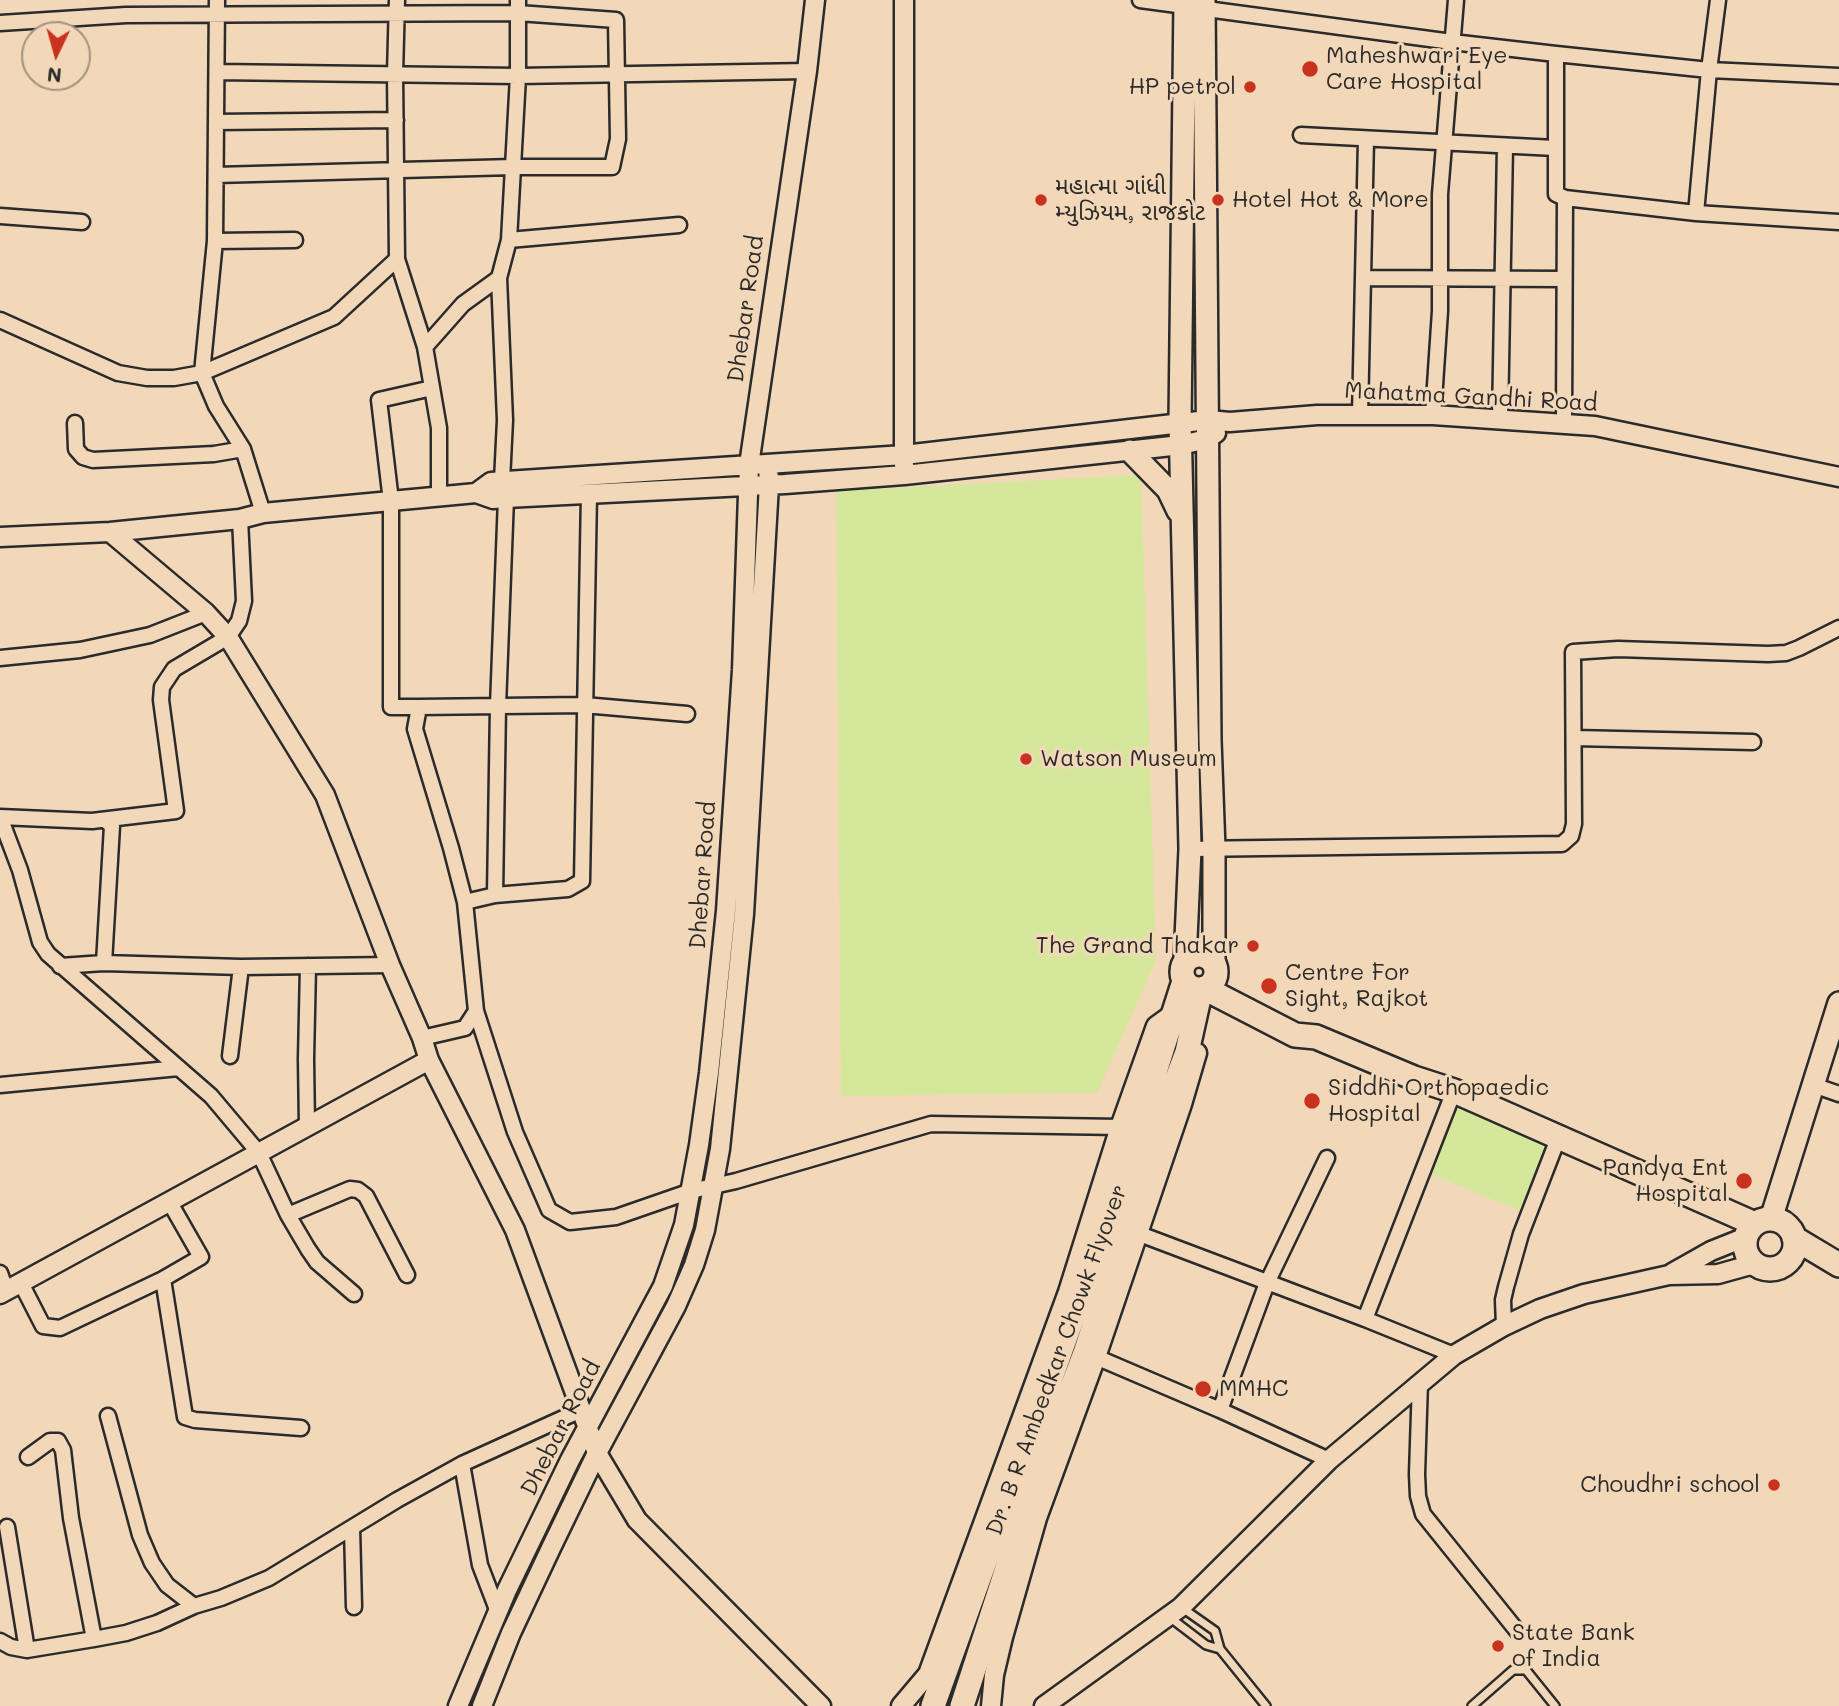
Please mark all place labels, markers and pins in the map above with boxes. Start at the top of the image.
place label: Maheshwari Eye Care Hospital [1326,42,1508,96]
marker: Maheshwari Eye Care Hospital [1300,59,1320,79]
place label: HP petrol [1129,73,1236,101]
marker: HP petrol [1242,79,1258,95]
place label: મહાત્મા ગાંધી મ્યુઝિયમ, રાજકોટ [1055,173,1205,227]
place label: Hotel Hot & More [1232,186,1429,214]
marker: મહાત્મા ગાંધી મ્યુઝિયમ, રાજકોટ [1033,192,1049,208]
marker: Hotel Hot & More [1210,192,1226,208]
place label: Watson Museum [1040,745,1217,773]
marker: Watson Museum [1018,751,1034,767]
place label: The Grand Thakar [1036,932,1239,960]
marker: The Grand Thakar [1245,938,1261,954]
place label: Centre For Sight, Rajkot [1285,959,1428,1013]
marker: Centre For Sight, Rajkot [1259,976,1279,996]
place label: Siddhi Orthopaedic Hospital [1328,1074,1549,1128]
marker: Siddhi Orthopaedic Hospital [1302,1091,1322,1111]
place label: Pandya Ent Hospital [1603,1154,1728,1208]
marker: Pandya Ent Hospital [1734,1171,1754,1191]
place label: MMHC [1219,1375,1288,1403]
marker: MMHC [1193,1379,1213,1399]
place label: Choudhri school [1580,1471,1760,1499]
marker: Choudhri school [1766,1477,1782,1493]
place label: State Bank of India [1512,1619,1635,1673]
marker: State Bank of India [1490,1638,1506,1654]

